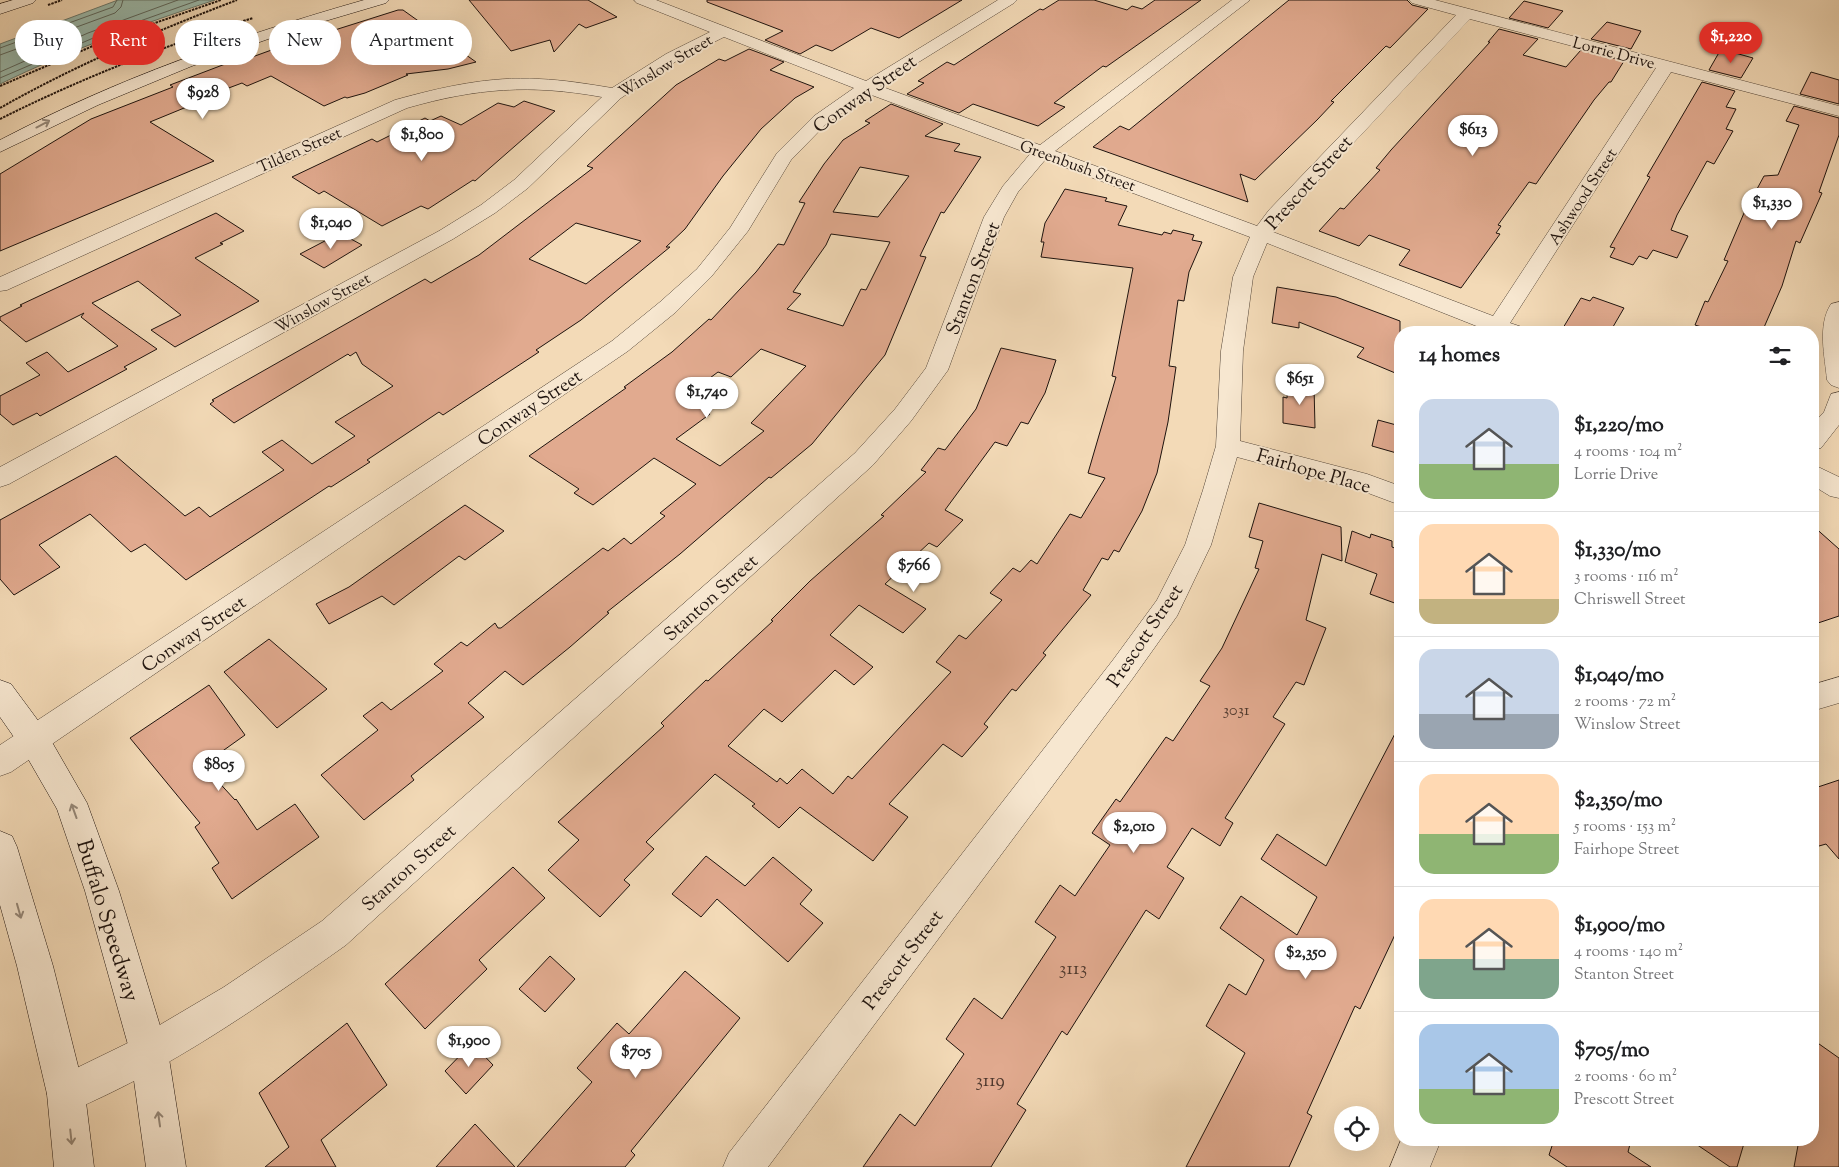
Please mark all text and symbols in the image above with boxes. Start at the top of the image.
chip: Buy [15,20,82,65]
chip: Rent [92,20,165,65]
chip: Filters [175,20,259,65]
chip: New [269,20,341,65]
chip: Apartment [351,20,472,65]
pin: $1,220 [1690,22,1772,64]
text: $1,220 [1710,26,1752,49]
street label: Winslow Street [615,30,718,104]
street label: Lorrie Drive [1570,32,1657,76]
street label: Conway Street [808,49,923,141]
pin: $928 [173,78,233,120]
text: $928 [187,82,219,105]
pin: $613 [1443,114,1503,157]
one-way arrow [35,119,50,128]
text: $613 [1459,119,1487,142]
pin: $1,800 [381,120,463,162]
street label: Tilden Street [254,122,346,180]
text: $1,800 [401,124,443,147]
street label: Prescott Street [1260,130,1360,237]
street label: Greenbush Street [1016,136,1139,199]
street label: Ashwood Street [1544,144,1624,250]
pin: $1,330 [1731,188,1813,230]
text: $1,330 [1752,192,1792,215]
pin: $1,040 [290,208,372,250]
text: $1,040 [310,212,352,235]
street label: Stanton Street [940,218,1008,339]
street label: Winslow Street [271,268,376,340]
text: 14 homes [1419,341,1500,371]
icon: filters [1766,342,1794,370]
street label: Conway Street [473,364,589,454]
pin: $651 [1270,364,1330,406]
text: $651 [1286,368,1314,391]
pin: $1,740 [666,376,748,419]
text: $1,740 [686,381,728,404]
text: $1,220/mo [1574,411,1664,441]
icon: home [1459,419,1519,479]
text: 4 rooms · 104 m² [1574,441,1682,464]
street label: Fairhope Place [1253,443,1374,502]
text: Lorrie Drive [1574,464,1658,487]
text: $1,330/mo [1574,536,1661,566]
icon: home [1459,544,1519,604]
street label: Stanton Street [658,549,765,649]
pin: $766 [884,550,944,593]
text: $766 [898,555,930,578]
text: 3 rooms · 116 m² [1574,566,1679,589]
street label: Prescott Street [1102,579,1191,693]
text: Chriswell Street [1574,589,1686,612]
street label: Conway Street [137,590,253,680]
text: $1,040/mo [1574,661,1664,691]
icon: home [1459,669,1519,729]
text: 2 rooms · 72 m² [1574,691,1676,714]
house number: 3031 [1223,700,1250,723]
text: Winslow Street [1574,714,1680,737]
pin: $805 [189,750,249,792]
text: $805 [204,754,234,777]
text: $2,350/mo [1574,786,1663,816]
icon: home [1459,794,1519,854]
one-way arrow [69,804,78,819]
pin: $2,010 [1093,812,1175,854]
text: $2,010 [1113,816,1155,839]
text: 5 rooms · 153 m² [1574,816,1676,839]
street label: Stanton Street [356,819,463,919]
street label: Buffalo Speedway [66,836,146,1006]
text: Fairhope Street [1574,839,1679,862]
one-way arrow [14,902,24,918]
street label: Prescott Street [857,905,951,1016]
text: $1,900/mo [1574,911,1665,941]
icon: home [1459,919,1519,979]
pin: $2,350 [1265,938,1347,980]
text: 4 rooms · 140 m² [1574,941,1683,964]
text: $2,350 [1286,942,1326,965]
house number: 3113 [1059,956,1087,983]
text: Stanton Street [1574,964,1674,987]
pin: $1,900 [428,1026,510,1068]
text: $1,900 [448,1030,490,1053]
pin: $705 [606,1036,666,1079]
text: $705/mo [1574,1036,1650,1066]
text: $705 [621,1041,651,1064]
icon: home [1459,1044,1519,1104]
text: 2 rooms · 60 m² [1574,1066,1677,1089]
house number: 3119 [975,1068,1005,1095]
text: Prescott Street [1574,1089,1674,1112]
map controls [1334,1106,1379,1151]
button: locate [1334,1106,1379,1151]
one-way arrow [153,1111,163,1127]
one-way arrow [66,1129,76,1145]

